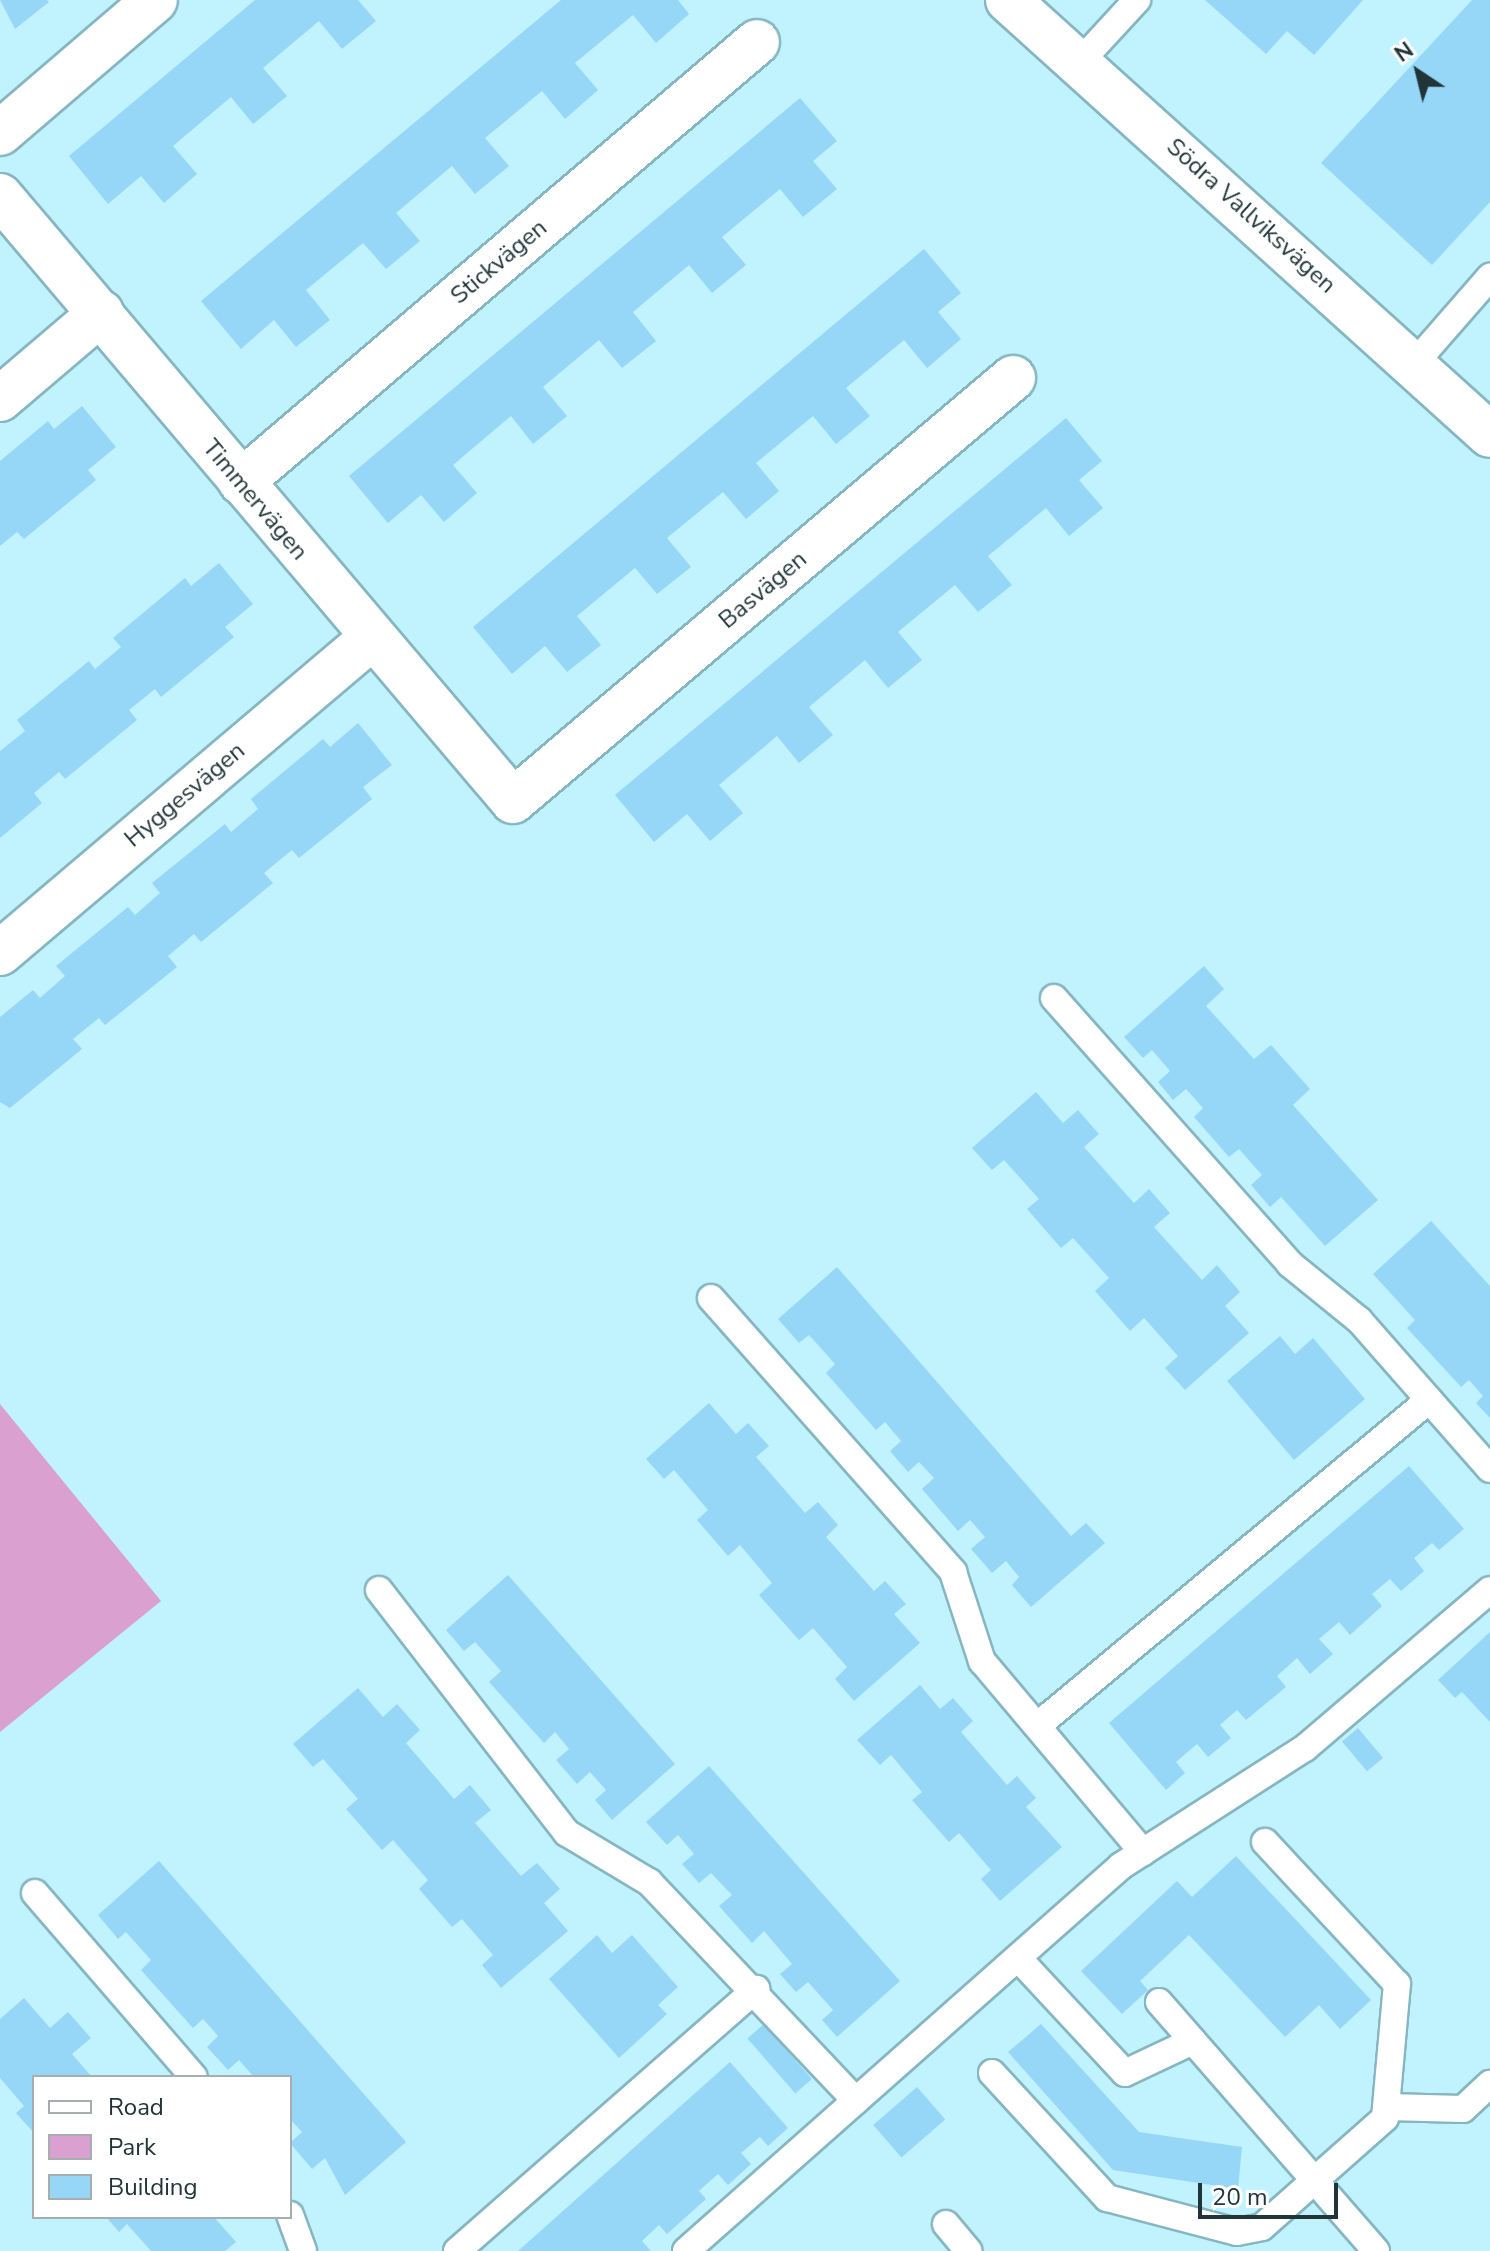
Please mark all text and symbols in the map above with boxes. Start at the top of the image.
north arrow [1378,32,1458,112]
text: N [1389,35,1420,69]
street label: Södra Vallviksvägen [1161,133,1341,299]
street label: Stickvägen [445,213,553,311]
street label: Timmervägen [196,434,314,566]
street label: Basvägen [713,545,813,635]
street label: Hyggesvägen [119,736,251,854]
legend [32,2075,292,2219]
text: Road [108,2091,164,2123]
text: Park [108,2131,156,2163]
scale bar [1202,2167,1342,2217]
text: Building [108,2171,198,2203]
text: 20 m [1212,2181,1268,2213]

